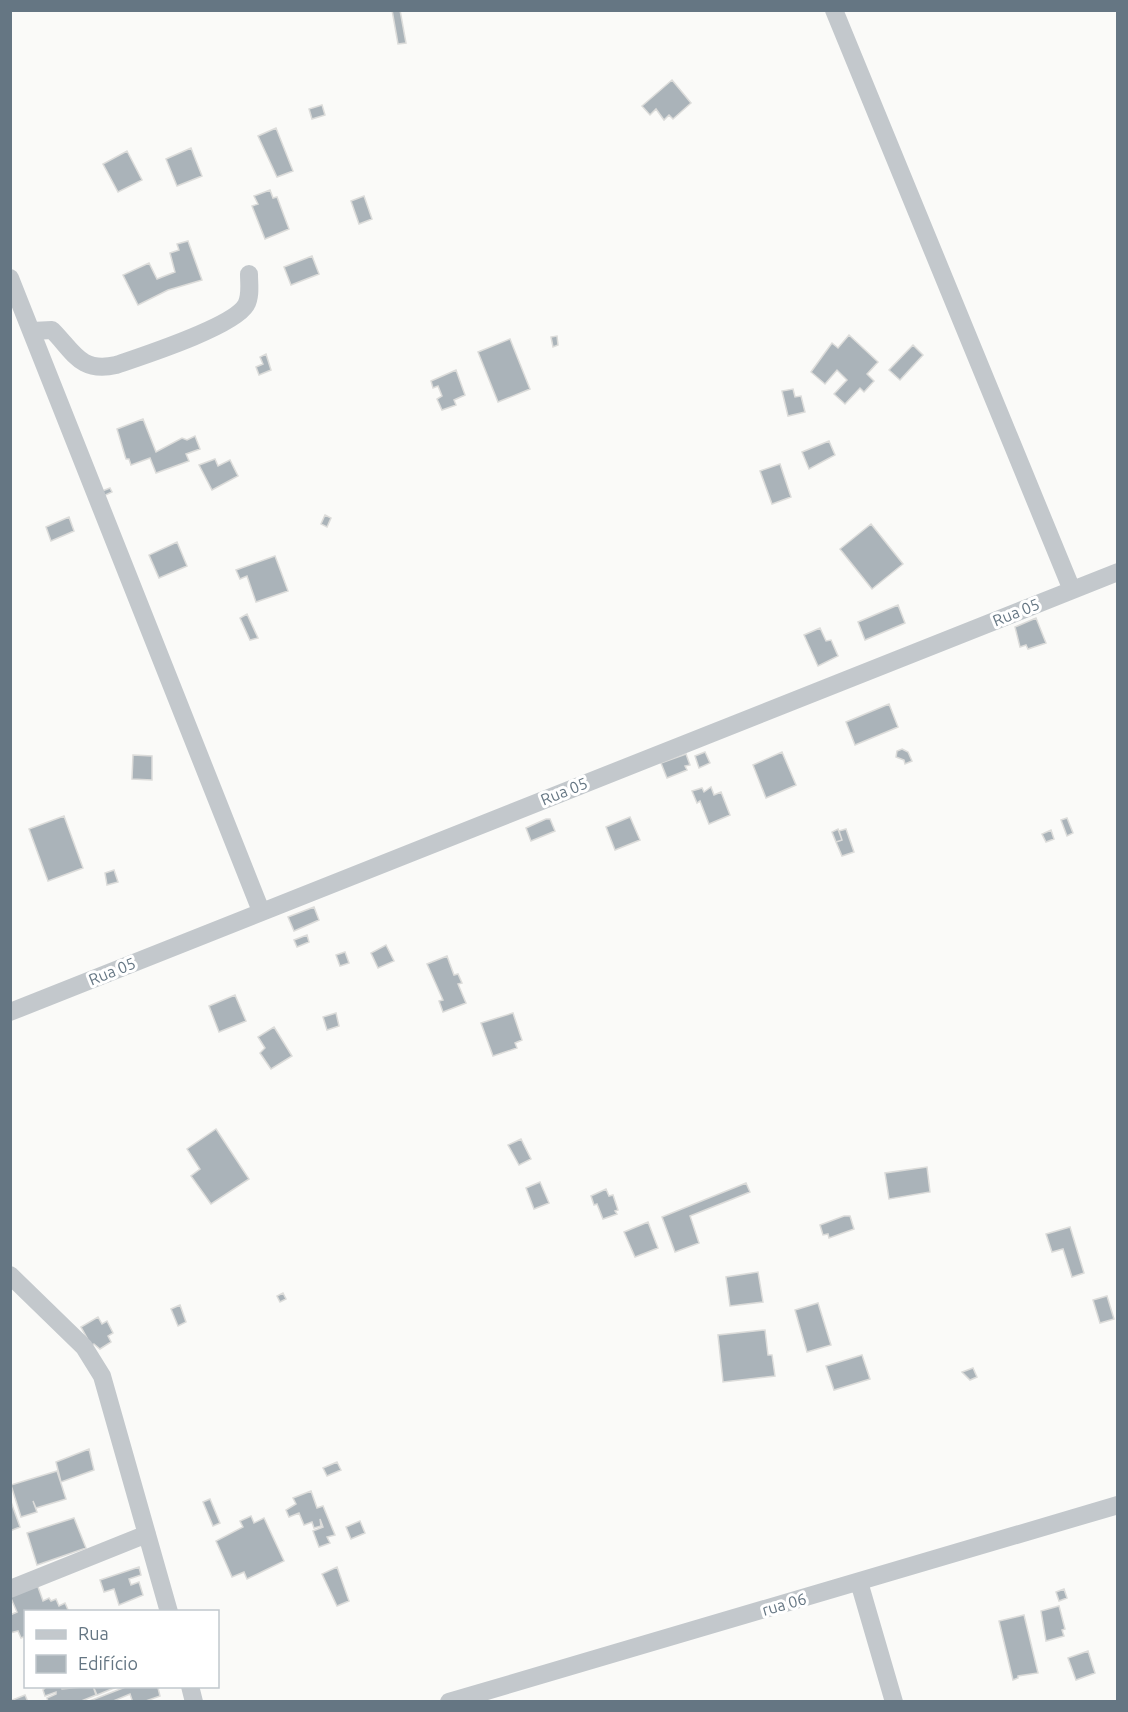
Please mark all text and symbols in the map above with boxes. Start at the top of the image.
street label: Rua 05 [990,594,1042,630]
street label: Rua 05 [538,773,590,809]
street label: Rua 05 [86,953,138,989]
street label: rua 06 [760,1589,808,1619]
legend [24,1610,219,1688]
text: Rua [78,1623,109,1643]
text: Edifício [78,1653,138,1673]

